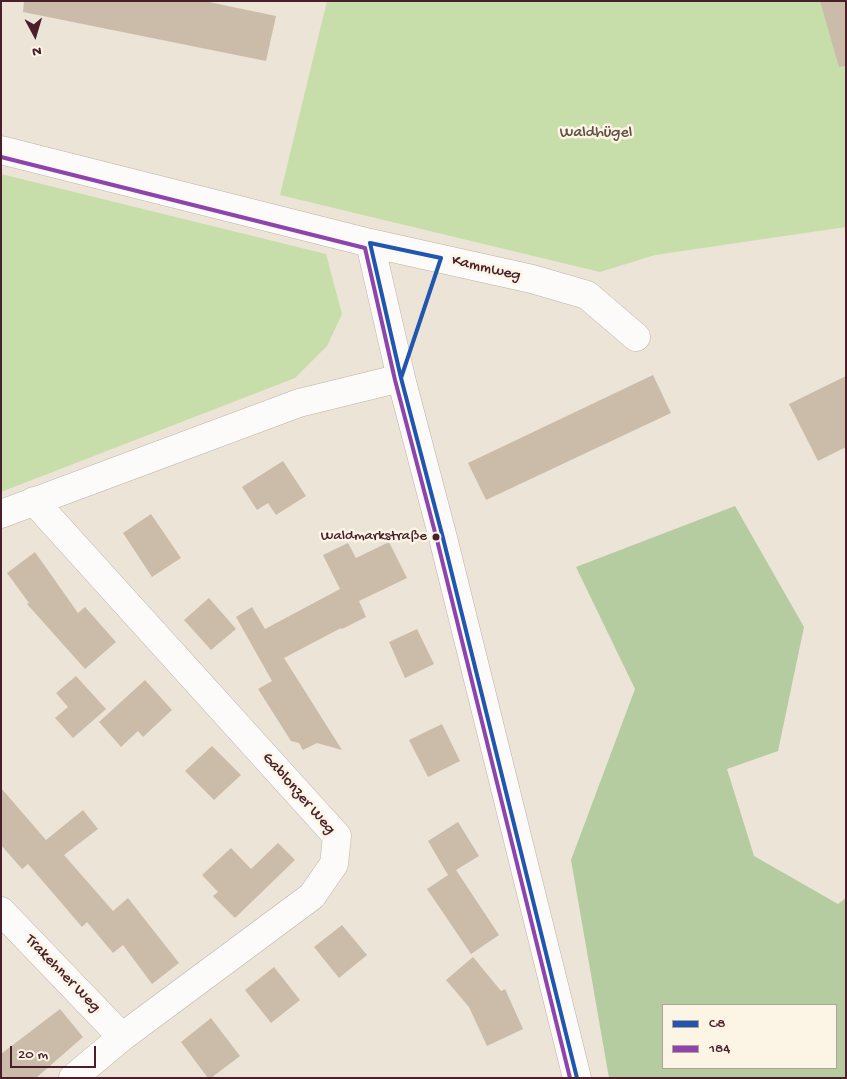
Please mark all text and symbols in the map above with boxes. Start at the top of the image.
north arrow [10,10,60,60]
text: N [31,41,42,59]
park label: Waldhügel [560,124,632,144]
street label: Kammweg [450,252,522,286]
place label: Waldmarkstraße [321,528,427,546]
marker: Waldmarkstraße [431,532,441,542]
street label: Gablonzer Weg [257,749,339,839]
street label: Trakehner Weg [20,931,104,1017]
legend [662,1004,837,1069]
text: C8 [709,1015,725,1033]
scale bar [12,1036,99,1068]
text: 184 [709,1040,730,1058]
text: 20 m [18,1046,48,1064]

